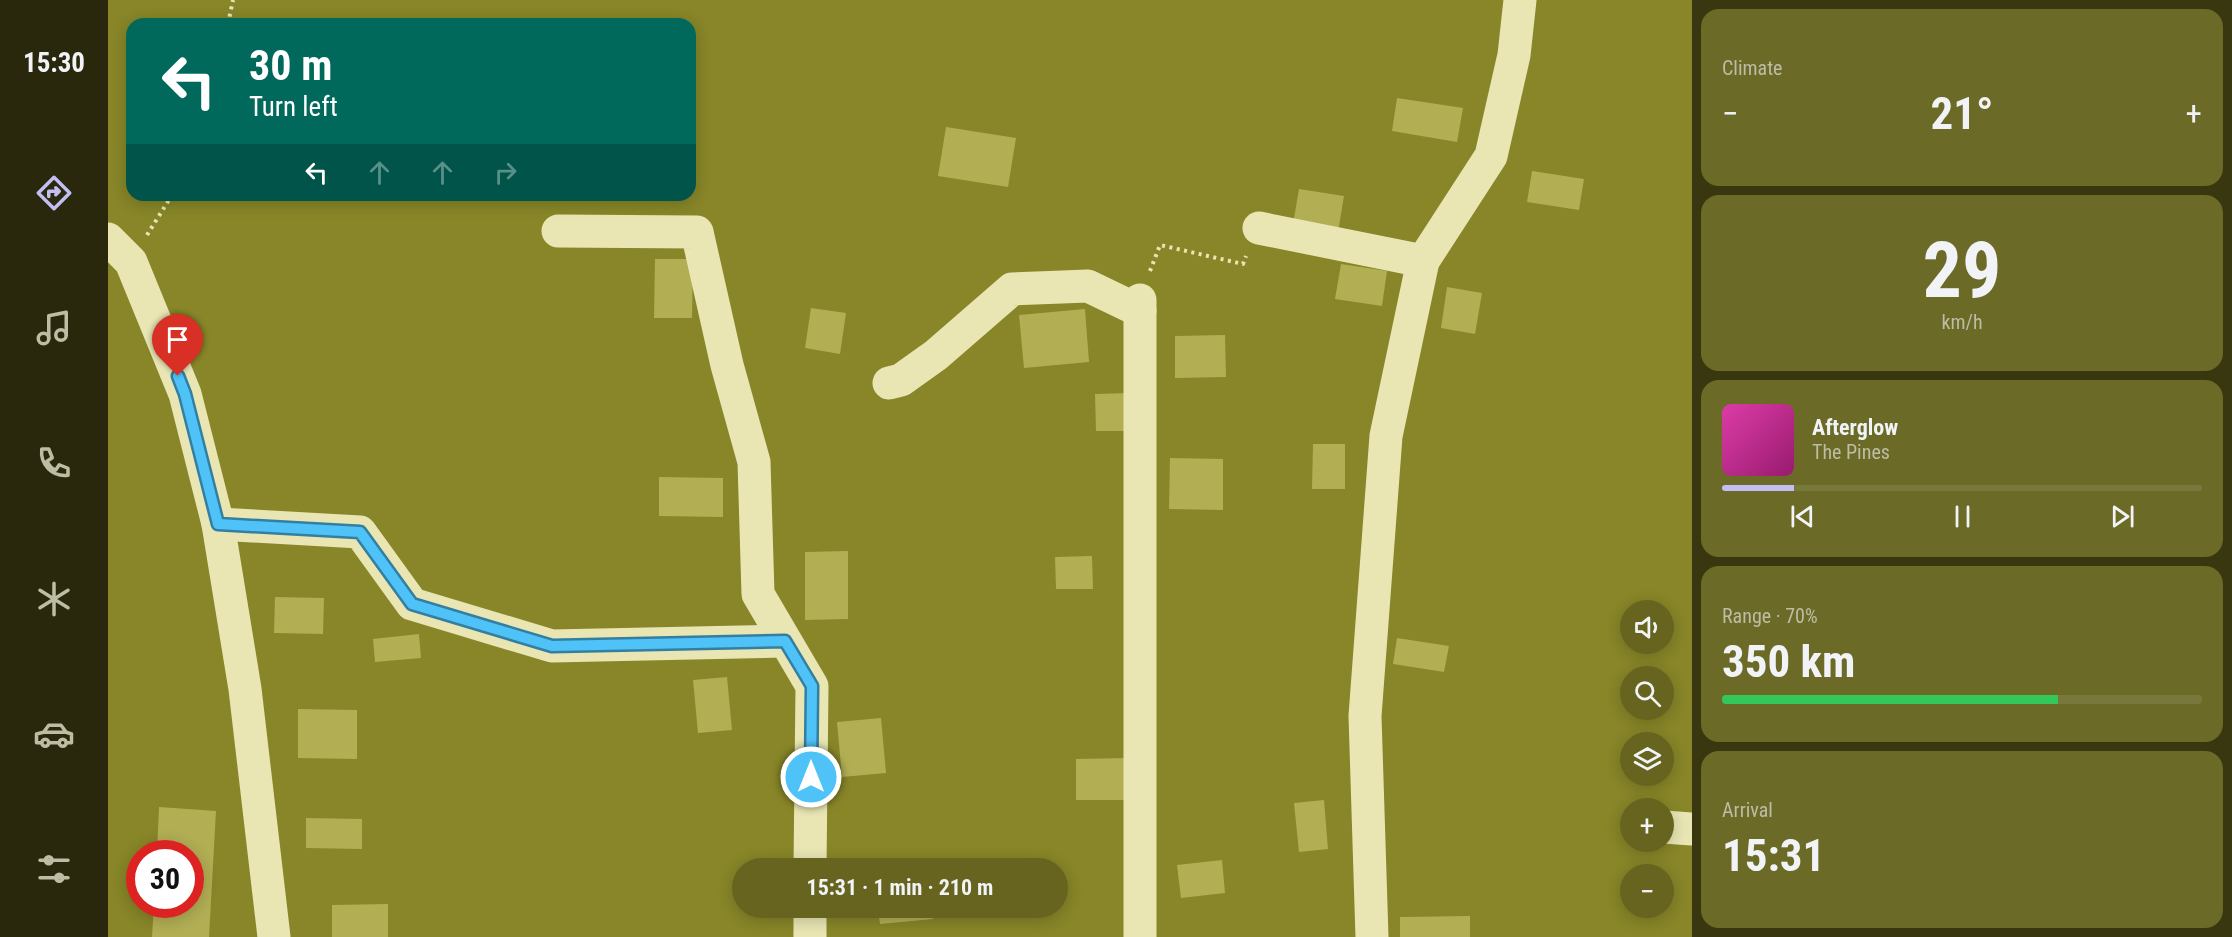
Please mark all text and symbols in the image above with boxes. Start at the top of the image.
text: 30 m [249,41,332,90]
icon: left [150,42,228,120]
text: 15:30 [23,47,85,79]
text: Climate [1722,56,1782,80]
text: 21° [1931,87,1994,140]
text: Turn left [249,91,338,123]
text: − [1722,94,1739,133]
text: + [2186,94,2202,133]
icon: left [300,156,333,189]
icon: ahead [363,156,396,189]
icon: ahead [426,156,459,189]
icon: right [489,156,522,189]
icon: directions [33,172,75,214]
text: 29 [1923,225,2001,316]
icon: music [33,307,75,349]
text: km/h [1941,310,1983,334]
pin [152,314,203,376]
icon: arrive [161,323,194,356]
text: Afterglow [1812,415,1898,440]
text: The Pines [1812,440,1890,464]
icon: phone [33,442,75,484]
icon: previous [1786,500,1819,533]
icon: pause [1946,500,1979,533]
icon: next [2106,500,2139,533]
icon: climate [33,578,75,620]
map controls [1620,600,1674,918]
button: sound [1620,600,1674,654]
text: Range · 70% [1722,604,1818,628]
text: 350 km [1722,635,1855,688]
button: search [1620,666,1674,720]
icon: car [33,713,75,755]
button: layers [1620,732,1674,786]
position arrow [779,745,843,809]
button: + [1620,798,1674,852]
text: Arrival [1722,798,1773,822]
text: 15:31 [1722,829,1825,882]
speed limit sign: 30 [126,840,204,918]
icon: filters [33,848,75,890]
button: − [1620,864,1674,918]
text: 15:31 · 1 min · 210 m [807,875,993,900]

